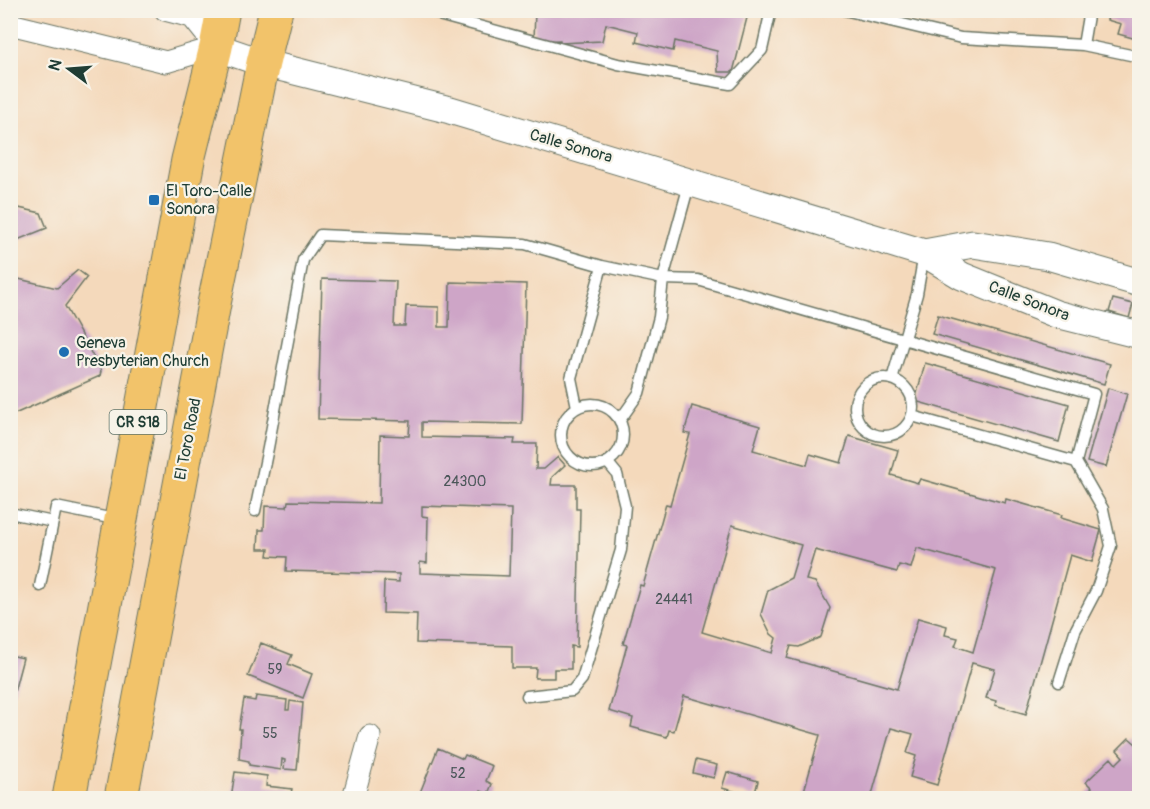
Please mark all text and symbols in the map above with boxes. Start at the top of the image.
north arrow [39,39,99,99]
text: N [44,57,67,73]
street label: Calle Sonora [527,125,615,167]
place label: El Toro-Calle Sonora [166,181,252,219]
marker: El Toro-Calle Sonora [147,193,161,207]
street label: Calle Sonora [986,276,1072,326]
place label: Geneva Presbyterian Church [76,333,209,371]
marker: Geneva Presbyterian Church [57,345,71,359]
street label: El Toro Road [170,396,206,482]
road number: CR S18 [110,410,166,434]
house number: 24300 [444,473,486,490]
house number: 24441 [655,591,693,608]
house number: 59 [268,661,282,678]
house number: 55 [262,725,278,742]
house number: 52 [450,765,466,782]

